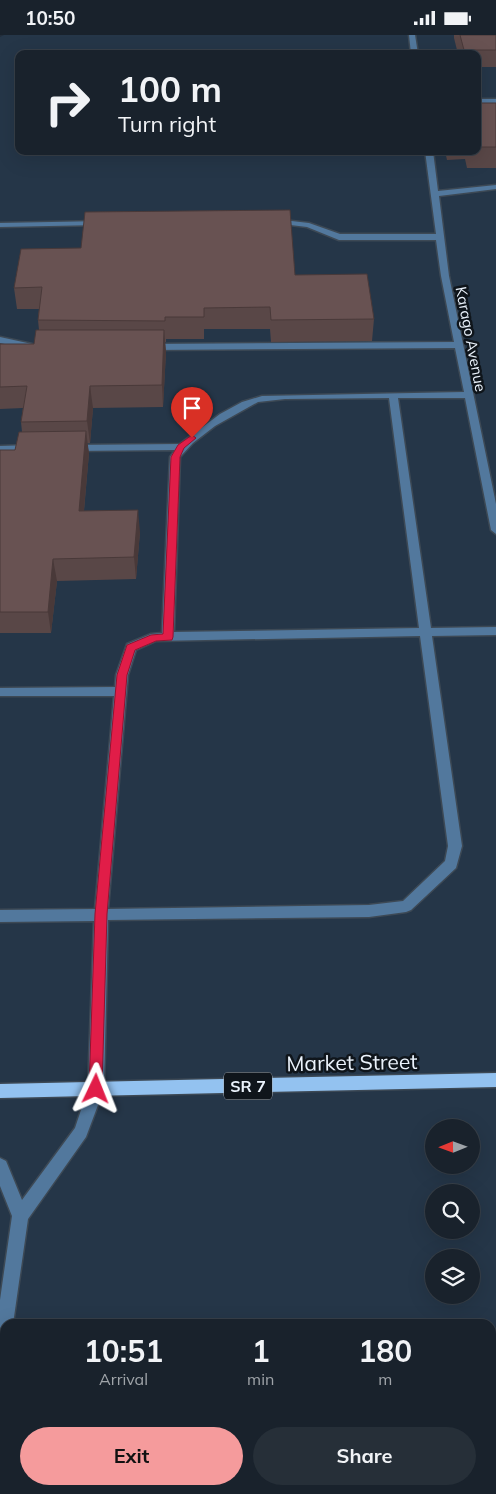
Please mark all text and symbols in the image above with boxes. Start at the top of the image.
text: 10:50 [25,6,75,30]
text: 100 m [118,67,222,111]
icon: right [35,70,100,135]
text: Turn right [118,110,216,138]
street label: Karago Avenue [451,285,491,393]
pin [171,387,213,438]
icon: arrive [178,394,206,422]
street label: Market Street [286,1048,418,1076]
position arrow [69,1062,121,1114]
road number: SR 7 [224,1073,272,1099]
north arrow [425,1119,480,1174]
map controls [425,1119,480,1304]
button: search [425,1184,480,1239]
button: layers [425,1249,480,1304]
text: 10:51 [84,1332,163,1370]
text: 1 [252,1332,270,1370]
text: 180 [358,1332,412,1370]
text: Arrival [99,1369,148,1389]
text: min [247,1369,274,1389]
text: m [378,1369,392,1389]
button: Exit [20,1427,243,1485]
button: Share [253,1427,476,1485]

